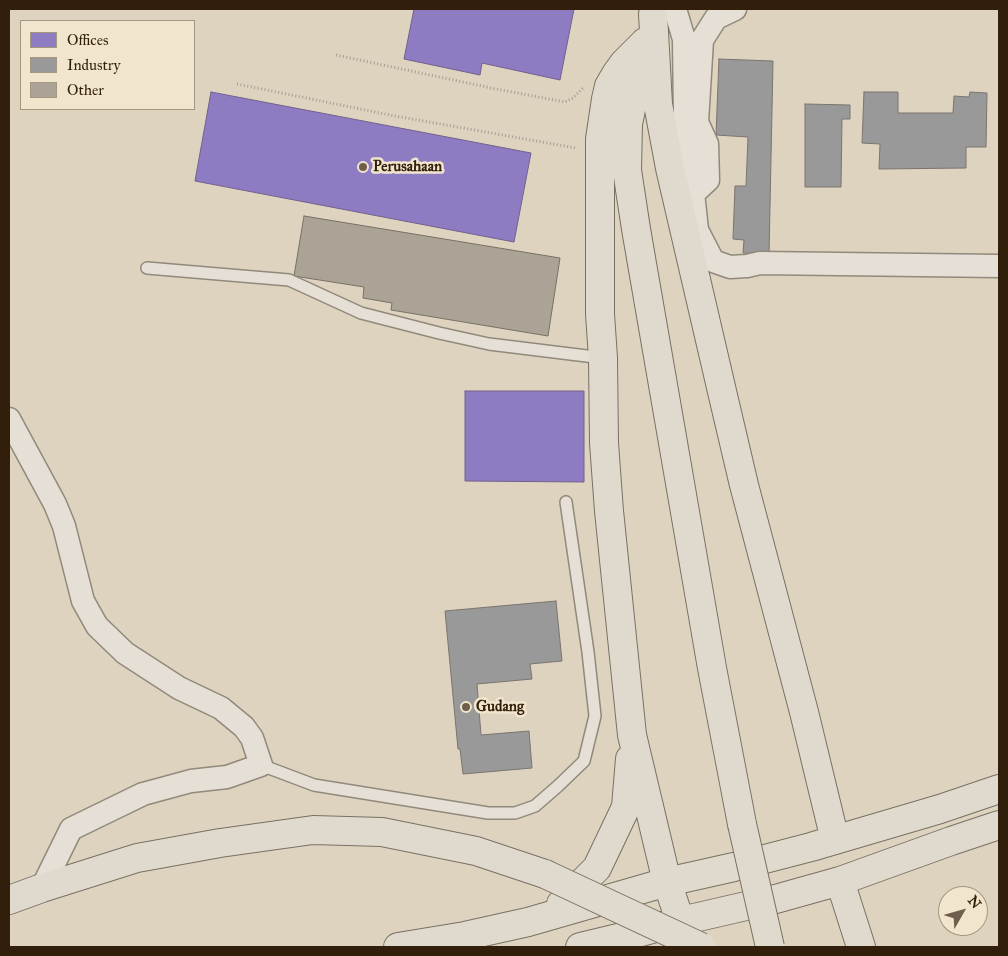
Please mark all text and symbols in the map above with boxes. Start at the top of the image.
legend [20,20,195,110]
text: Offices [67,31,108,49]
text: Industry [67,56,121,74]
text: Other [67,81,104,99]
place label: Perusahaan [373,158,442,176]
marker: Perusahaan [357,161,369,173]
place label: Gudang [476,698,524,716]
marker: Gudang [460,701,472,713]
north arrow [938,886,988,936]
text: N [964,892,985,912]

